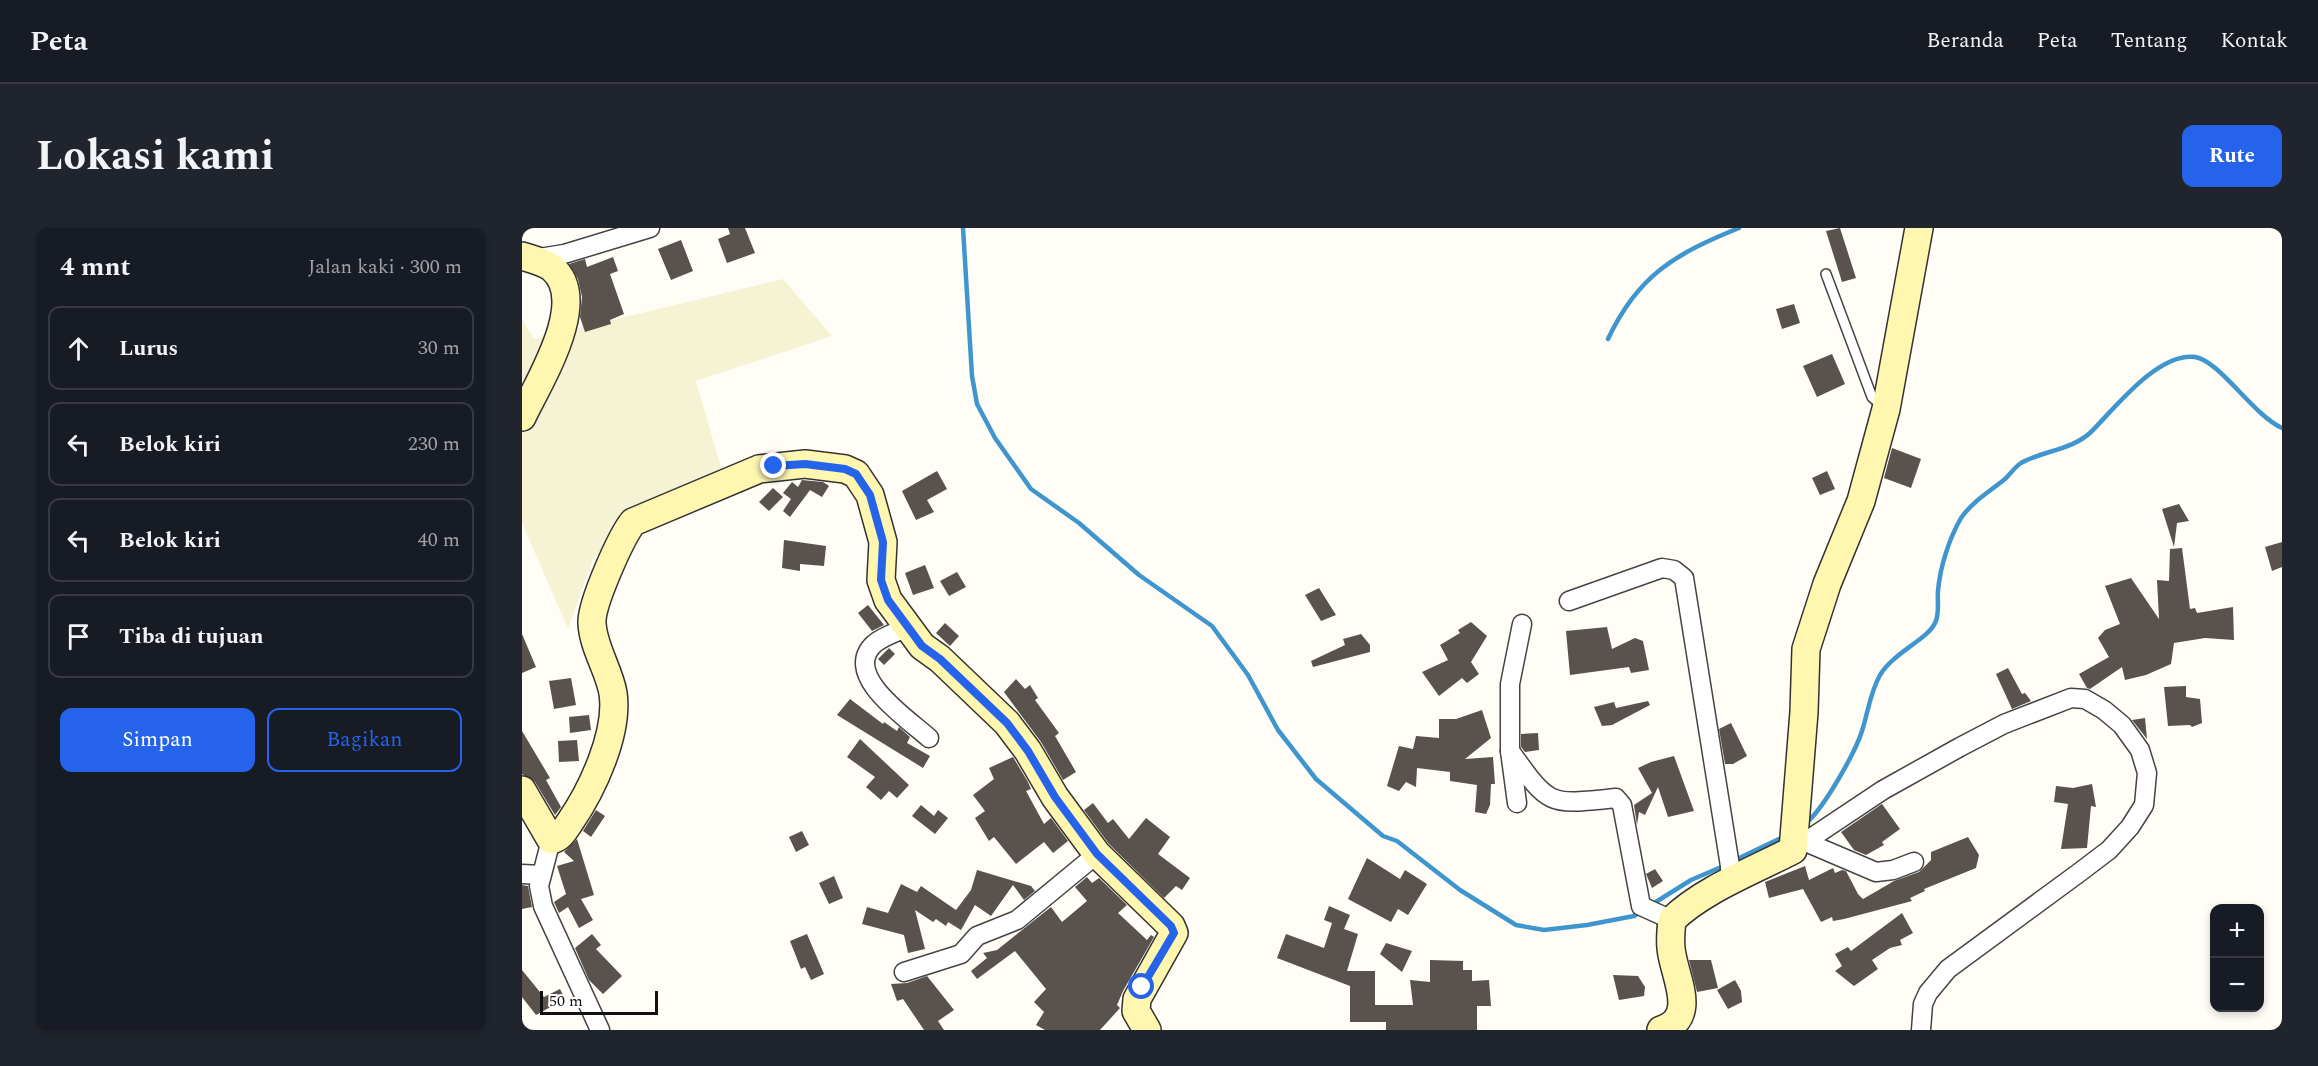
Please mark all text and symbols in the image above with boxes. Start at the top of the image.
text: Peta [30,20,88,63]
text: Beranda [1927,25,2004,57]
text: Peta [2037,25,2078,57]
text: Tentang [2111,25,2187,57]
text: Kontak [2220,25,2288,57]
text: Lokasi kami [36,125,274,188]
button: Rute [2182,125,2282,187]
text: 4 mnt [60,247,131,287]
text: Jalan kaki · 300 m [308,252,462,282]
icon: ahead [62,332,95,365]
text: Lurus [119,332,178,365]
text: 30 m [418,333,460,363]
icon: left [62,428,95,461]
text: Belok kiri [119,428,221,461]
text: 230 m [408,429,460,459]
route end [760,452,786,478]
icon: left [62,524,95,557]
text: Belok kiri [119,524,221,557]
text: 40 m [418,525,460,555]
icon: arrive [62,620,95,653]
text: Tiba di tujuan [119,620,264,653]
button: Simpan [60,708,255,772]
button: Bagikan [267,708,462,772]
map controls [2210,904,2264,1012]
button: + [2210,904,2264,958]
button: − [2210,958,2264,1012]
route start [1128,973,1154,999]
scale bar [540,988,658,1016]
text: 50 m [549,989,583,1013]

